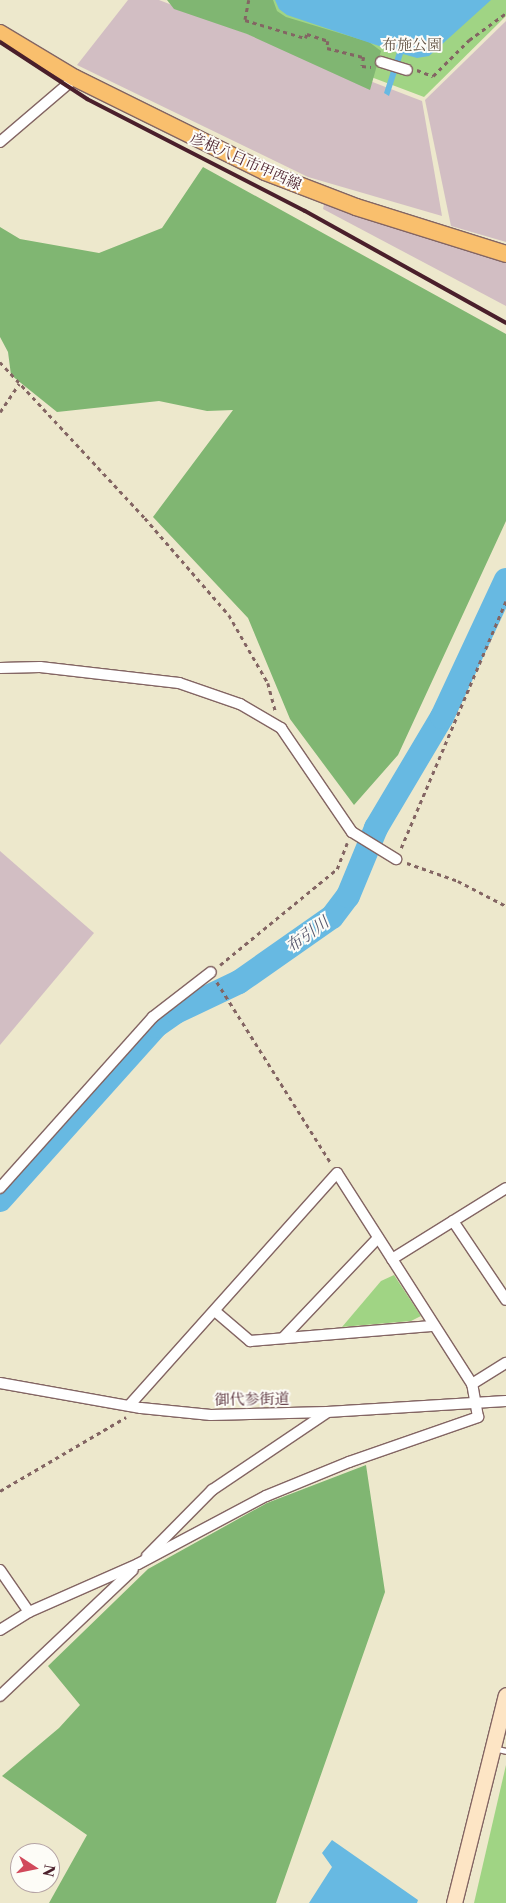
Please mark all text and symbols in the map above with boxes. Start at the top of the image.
park label: 布施公園 [382,36,442,54]
street label: 彦根八日市甲西線 [188,128,304,194]
water label: 布引川 [282,912,332,956]
street label: 御代参街道 [214,1389,290,1409]
north arrow [10,1843,60,1893]
text: N [39,1863,59,1878]

